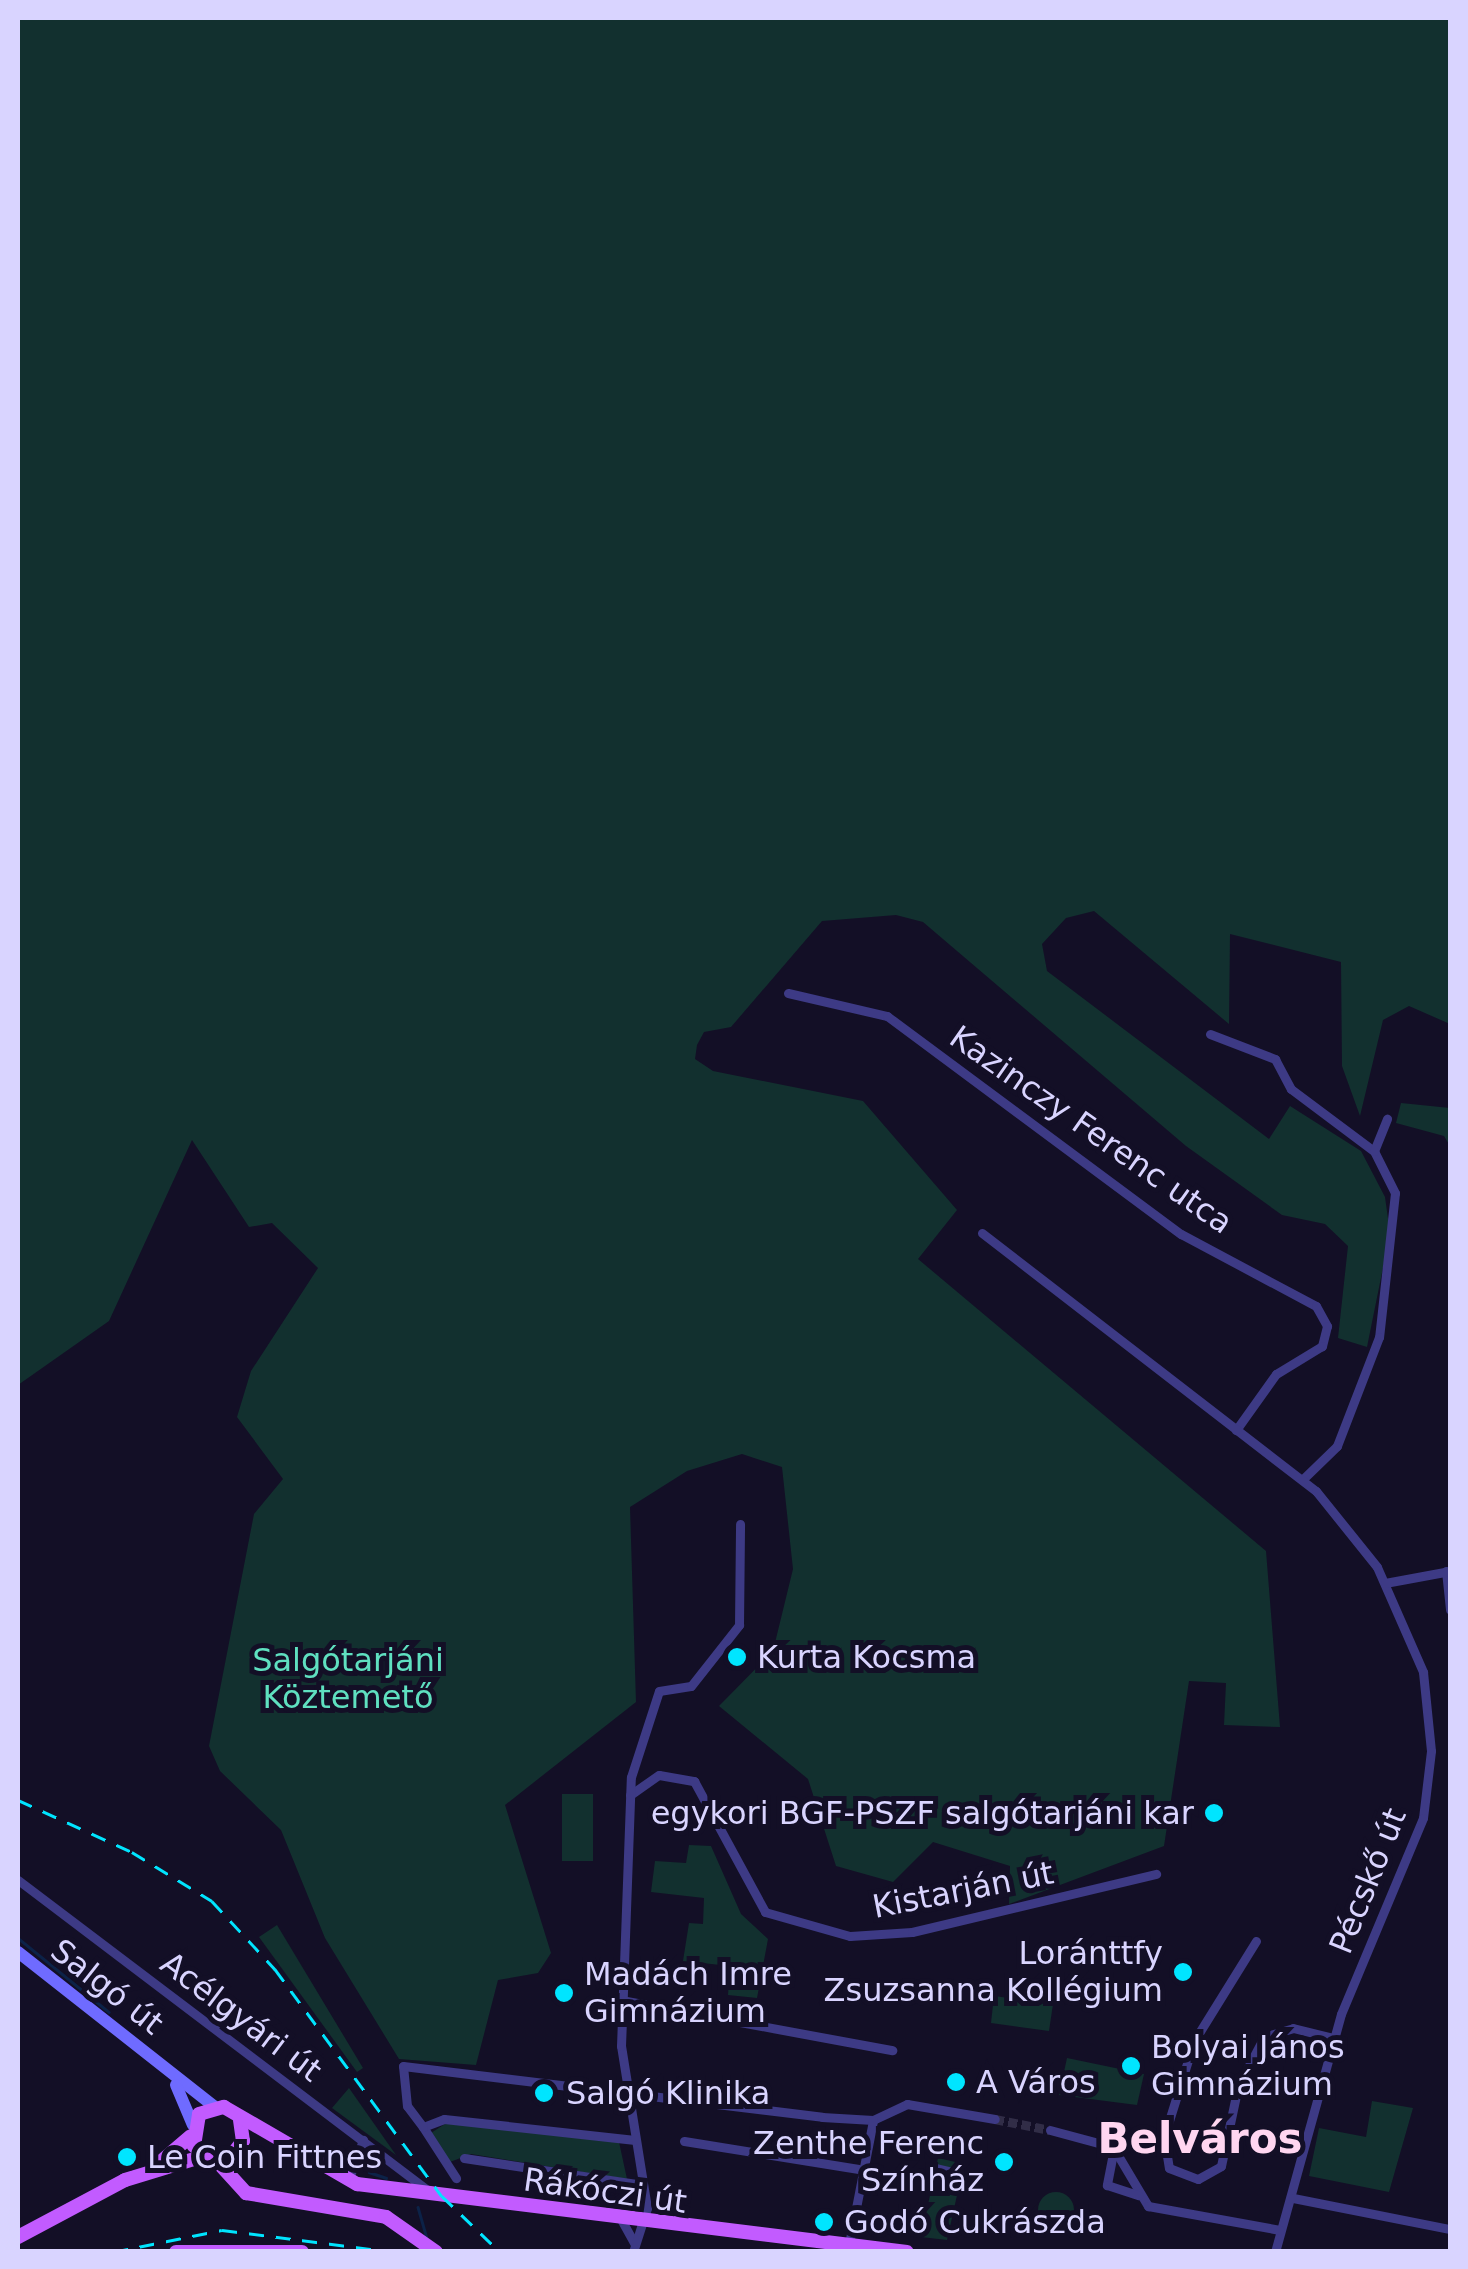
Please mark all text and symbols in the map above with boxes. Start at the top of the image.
street label: Kazinczy Ferenc utca [942,1018,1240,1242]
place label: Kurta Kocsma [757,1638,976,1676]
park label: Salgótarjáni Köztemető [252,1642,444,1717]
marker: Kurta Kocsma [726,1646,748,1668]
place label: egykori BGF-PSZF salgótarjáni kar [651,1794,1194,1832]
marker: egykori BGF-PSZF salgótarjáni kar [1203,1802,1225,1824]
street label: Pécskő út [1321,1803,1415,1959]
street label: Kistarján út [869,1854,1057,1926]
street label: Salgó út [43,1931,171,2043]
place label: Loránttfy Zsuzsanna Kollégium [824,1935,1163,2010]
street label: Acélgyári út [153,1944,329,2090]
place label: Madách Imre Gimnázium [584,1956,792,2031]
marker: Loránttfy Zsuzsanna Kollégium [1172,1961,1194,1983]
marker: Madách Imre Gimnázium [553,1982,575,2004]
place label: Bolyai János Gimnázium [1151,2029,1345,2104]
marker: Bolyai János Gimnázium [1120,2055,1142,2077]
place label: A Város [976,2063,1096,2101]
marker: A Város [945,2071,967,2093]
place label: Salgó Klinika [566,2074,770,2112]
marker: Salgó Klinika [531,2080,557,2106]
district label: Belváros [1097,2114,1303,2164]
place label: Zenthe Ferenc Színház [753,2125,984,2200]
place label: Le Coin Fittnes [147,2138,382,2176]
marker: Le Coin Fittnes [116,2146,138,2168]
marker: Zenthe Ferenc Színház [993,2151,1015,2173]
street label: Rákóczi út [521,2161,689,2221]
place label: Godó Cukrászda [844,2203,1106,2241]
marker: Godó Cukrászda [813,2211,835,2233]

